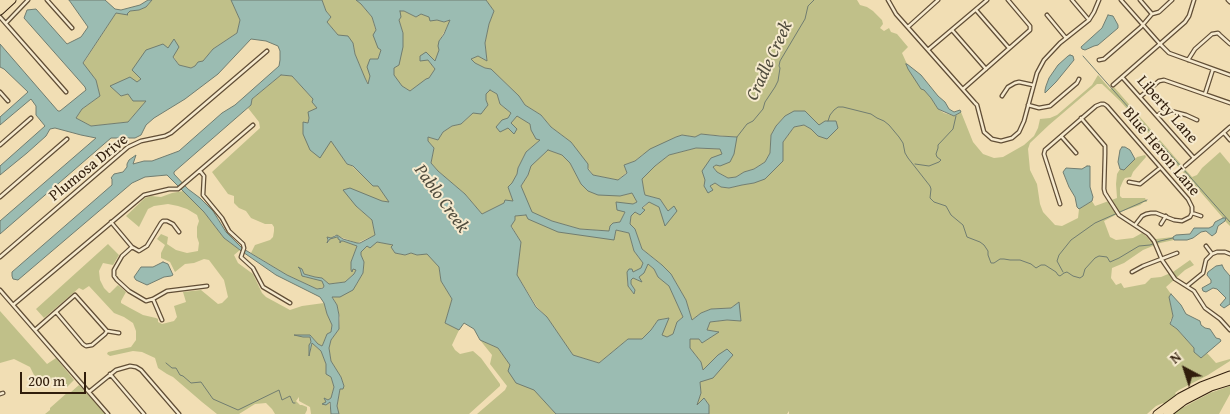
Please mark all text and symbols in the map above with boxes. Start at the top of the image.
water label: Cradle Creek [742,18,798,104]
street label: Liberty Lane [1132,72,1202,148]
street label: Blue Heron Lane [1118,104,1204,200]
street label: Plumosa Drive [46,130,132,206]
water label: Pablo Creek [409,161,473,237]
north arrow [1160,344,1210,394]
text: N [1165,347,1185,368]
scale bar [22,362,89,394]
text: 200 m [28,370,65,391]

